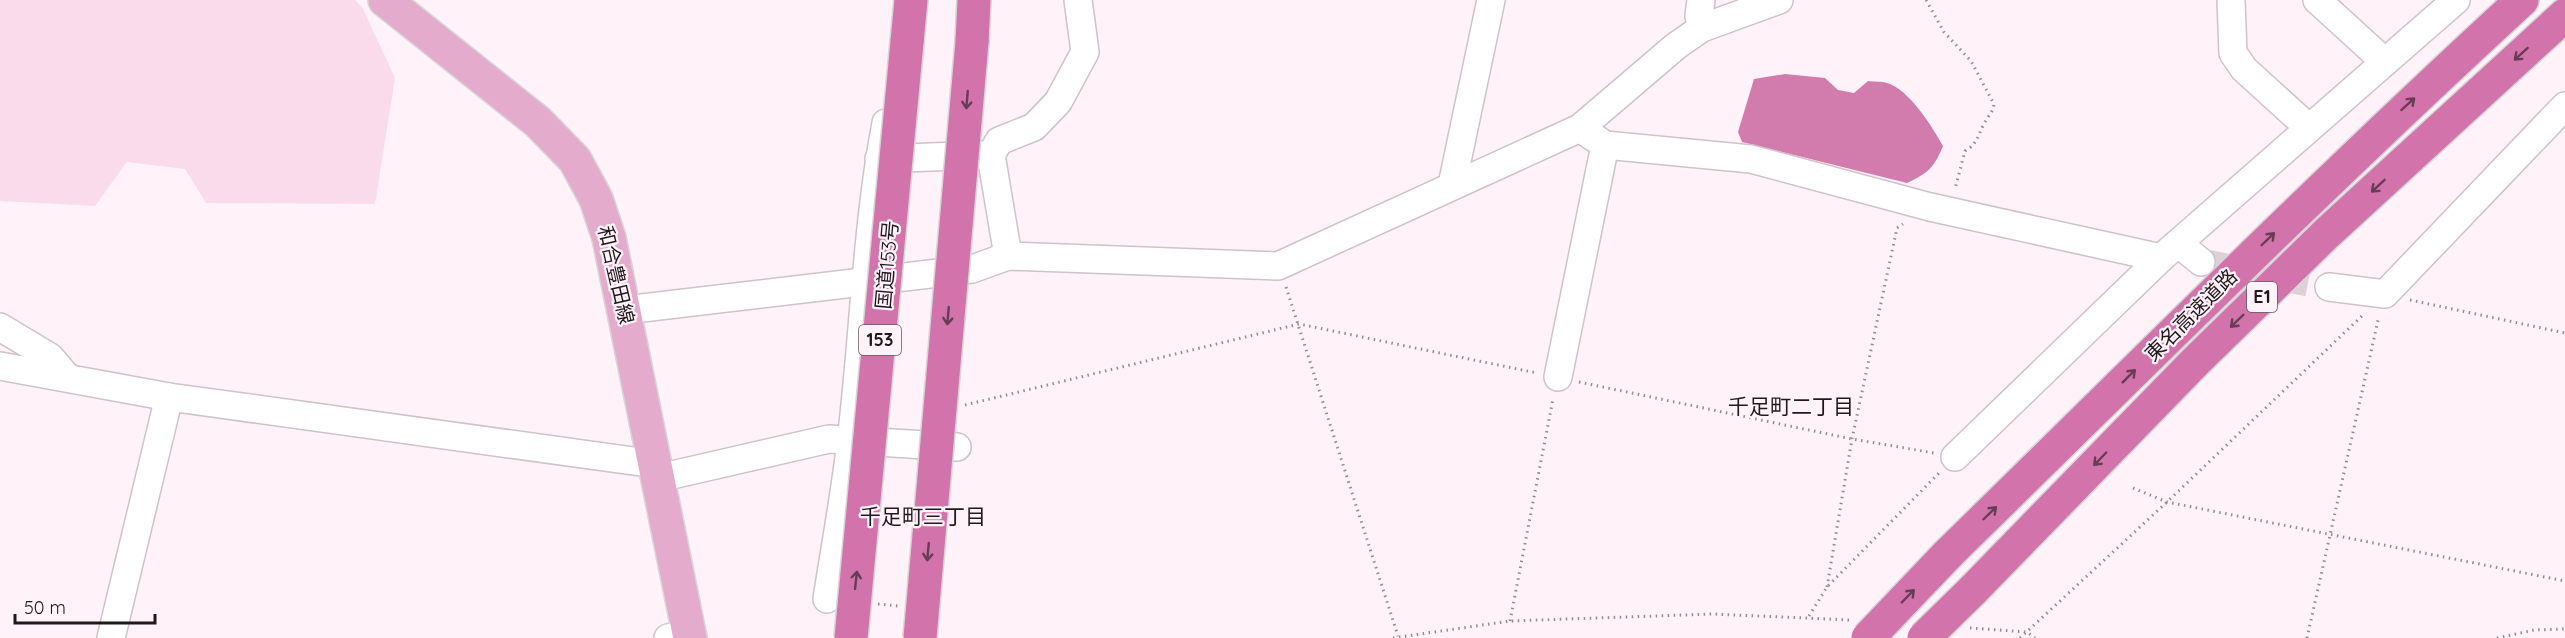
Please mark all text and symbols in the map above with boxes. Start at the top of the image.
one-way arrow [2514,47,2529,61]
one-way arrow [961,90,972,110]
one-way arrow [2401,97,2416,111]
one-way arrow [2371,179,2386,193]
street label: 国道153号 [870,220,903,310]
street label: 和合豊田線 [593,223,640,326]
one-way arrow [2260,232,2275,246]
street label: 東名高速道路 [2139,263,2242,366]
road number: E1 [2247,282,2277,312]
one-way arrow [942,305,953,325]
one-way arrow [2230,314,2245,328]
road number: 153 [859,325,901,355]
one-way arrow [2122,369,2136,384]
district label: 千足町二丁目 [1728,393,1854,419]
one-way arrow [2093,452,2107,467]
district label: 千足町三丁目 [860,503,986,529]
one-way arrow [1983,506,1998,520]
one-way arrow [922,541,933,561]
one-way arrow [851,570,862,590]
scale bar [15,587,154,625]
one-way arrow [1901,588,1915,603]
text: 50 m [24,596,66,619]

